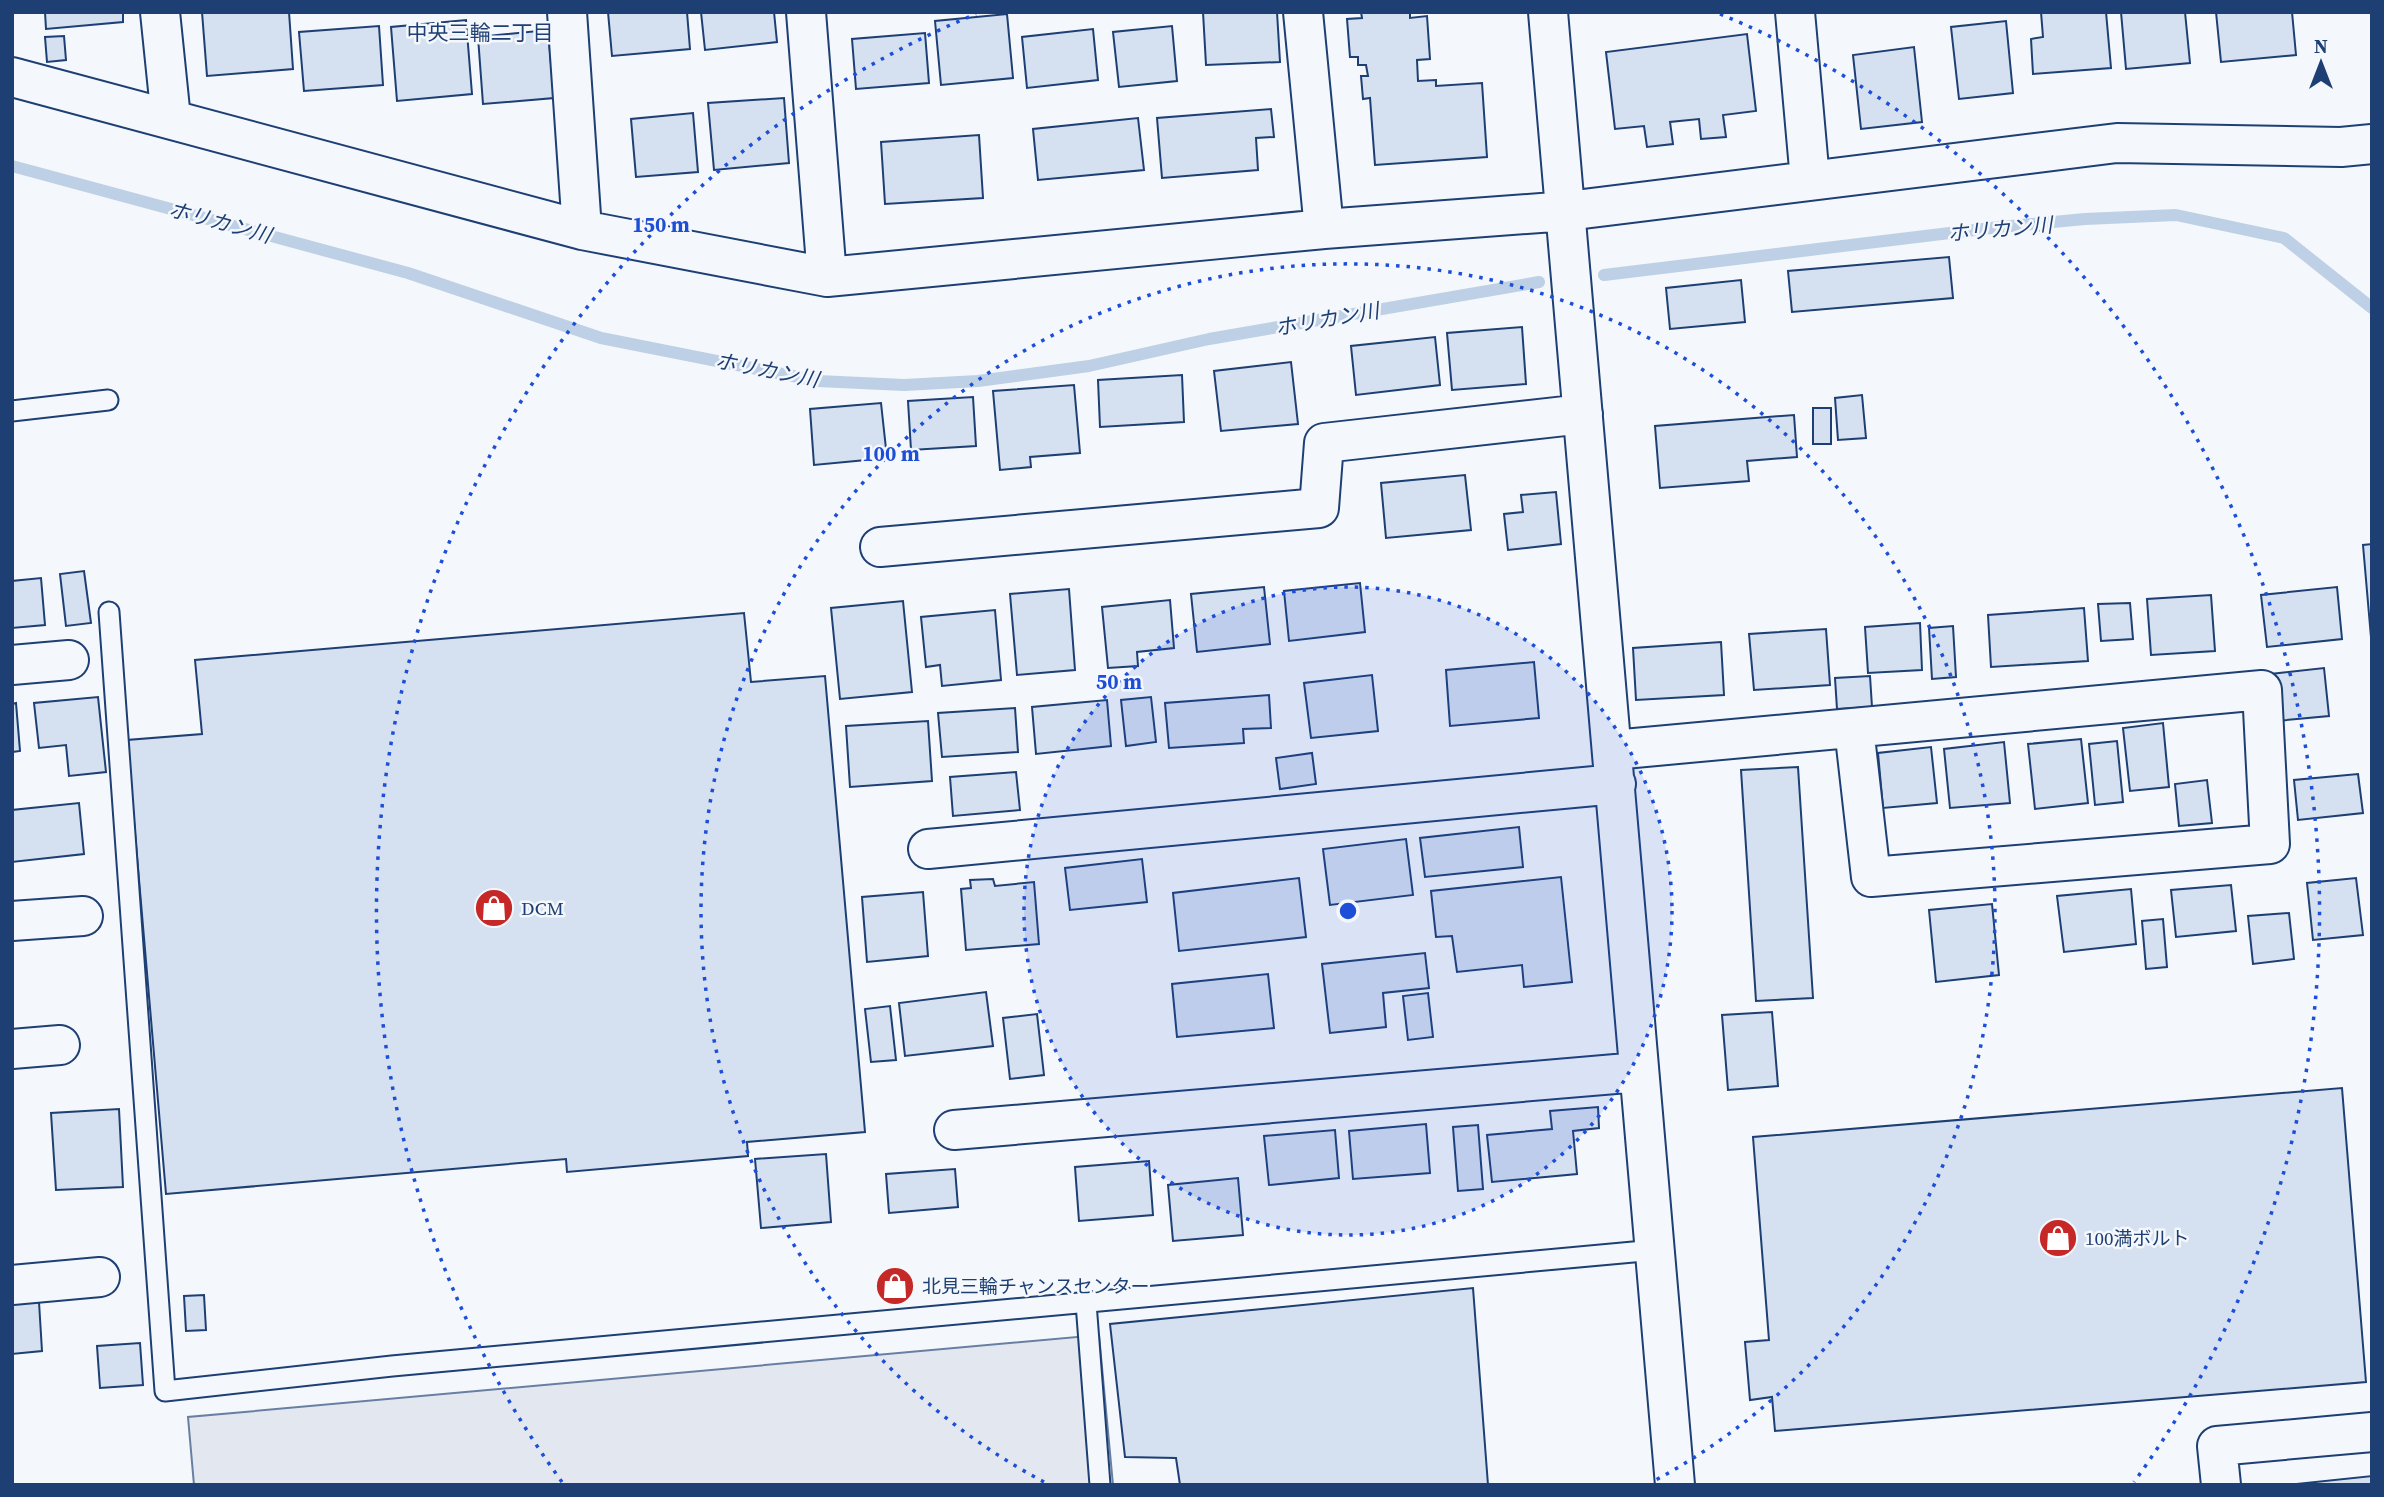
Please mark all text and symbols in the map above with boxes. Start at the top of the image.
district label: 中央三輪二丁目 [407,18,554,47]
north arrow [2286,28,2356,98]
text: N [2314,33,2328,59]
water label: ホリカン川 [166,194,276,250]
text: 150 m [632,210,690,239]
water label: ホリカン川 [1946,210,2056,248]
water label: ホリカン川 [1273,295,1383,342]
water label: ホリカン川 [713,346,823,395]
text: 100 m [862,439,920,468]
text: 50 m [1096,667,1142,696]
shop icon: DCM [473,887,515,929]
place label: DCM [521,895,564,921]
centre of rings [1336,899,1360,923]
shop icon: 100満ボルト [2037,1217,2079,1259]
place label: 100満ボルト [2085,1225,2190,1251]
shop icon: 北見三輪チャンスセンター [874,1265,916,1307]
place label: 北見三輪チャンスセンター [922,1273,1149,1299]

